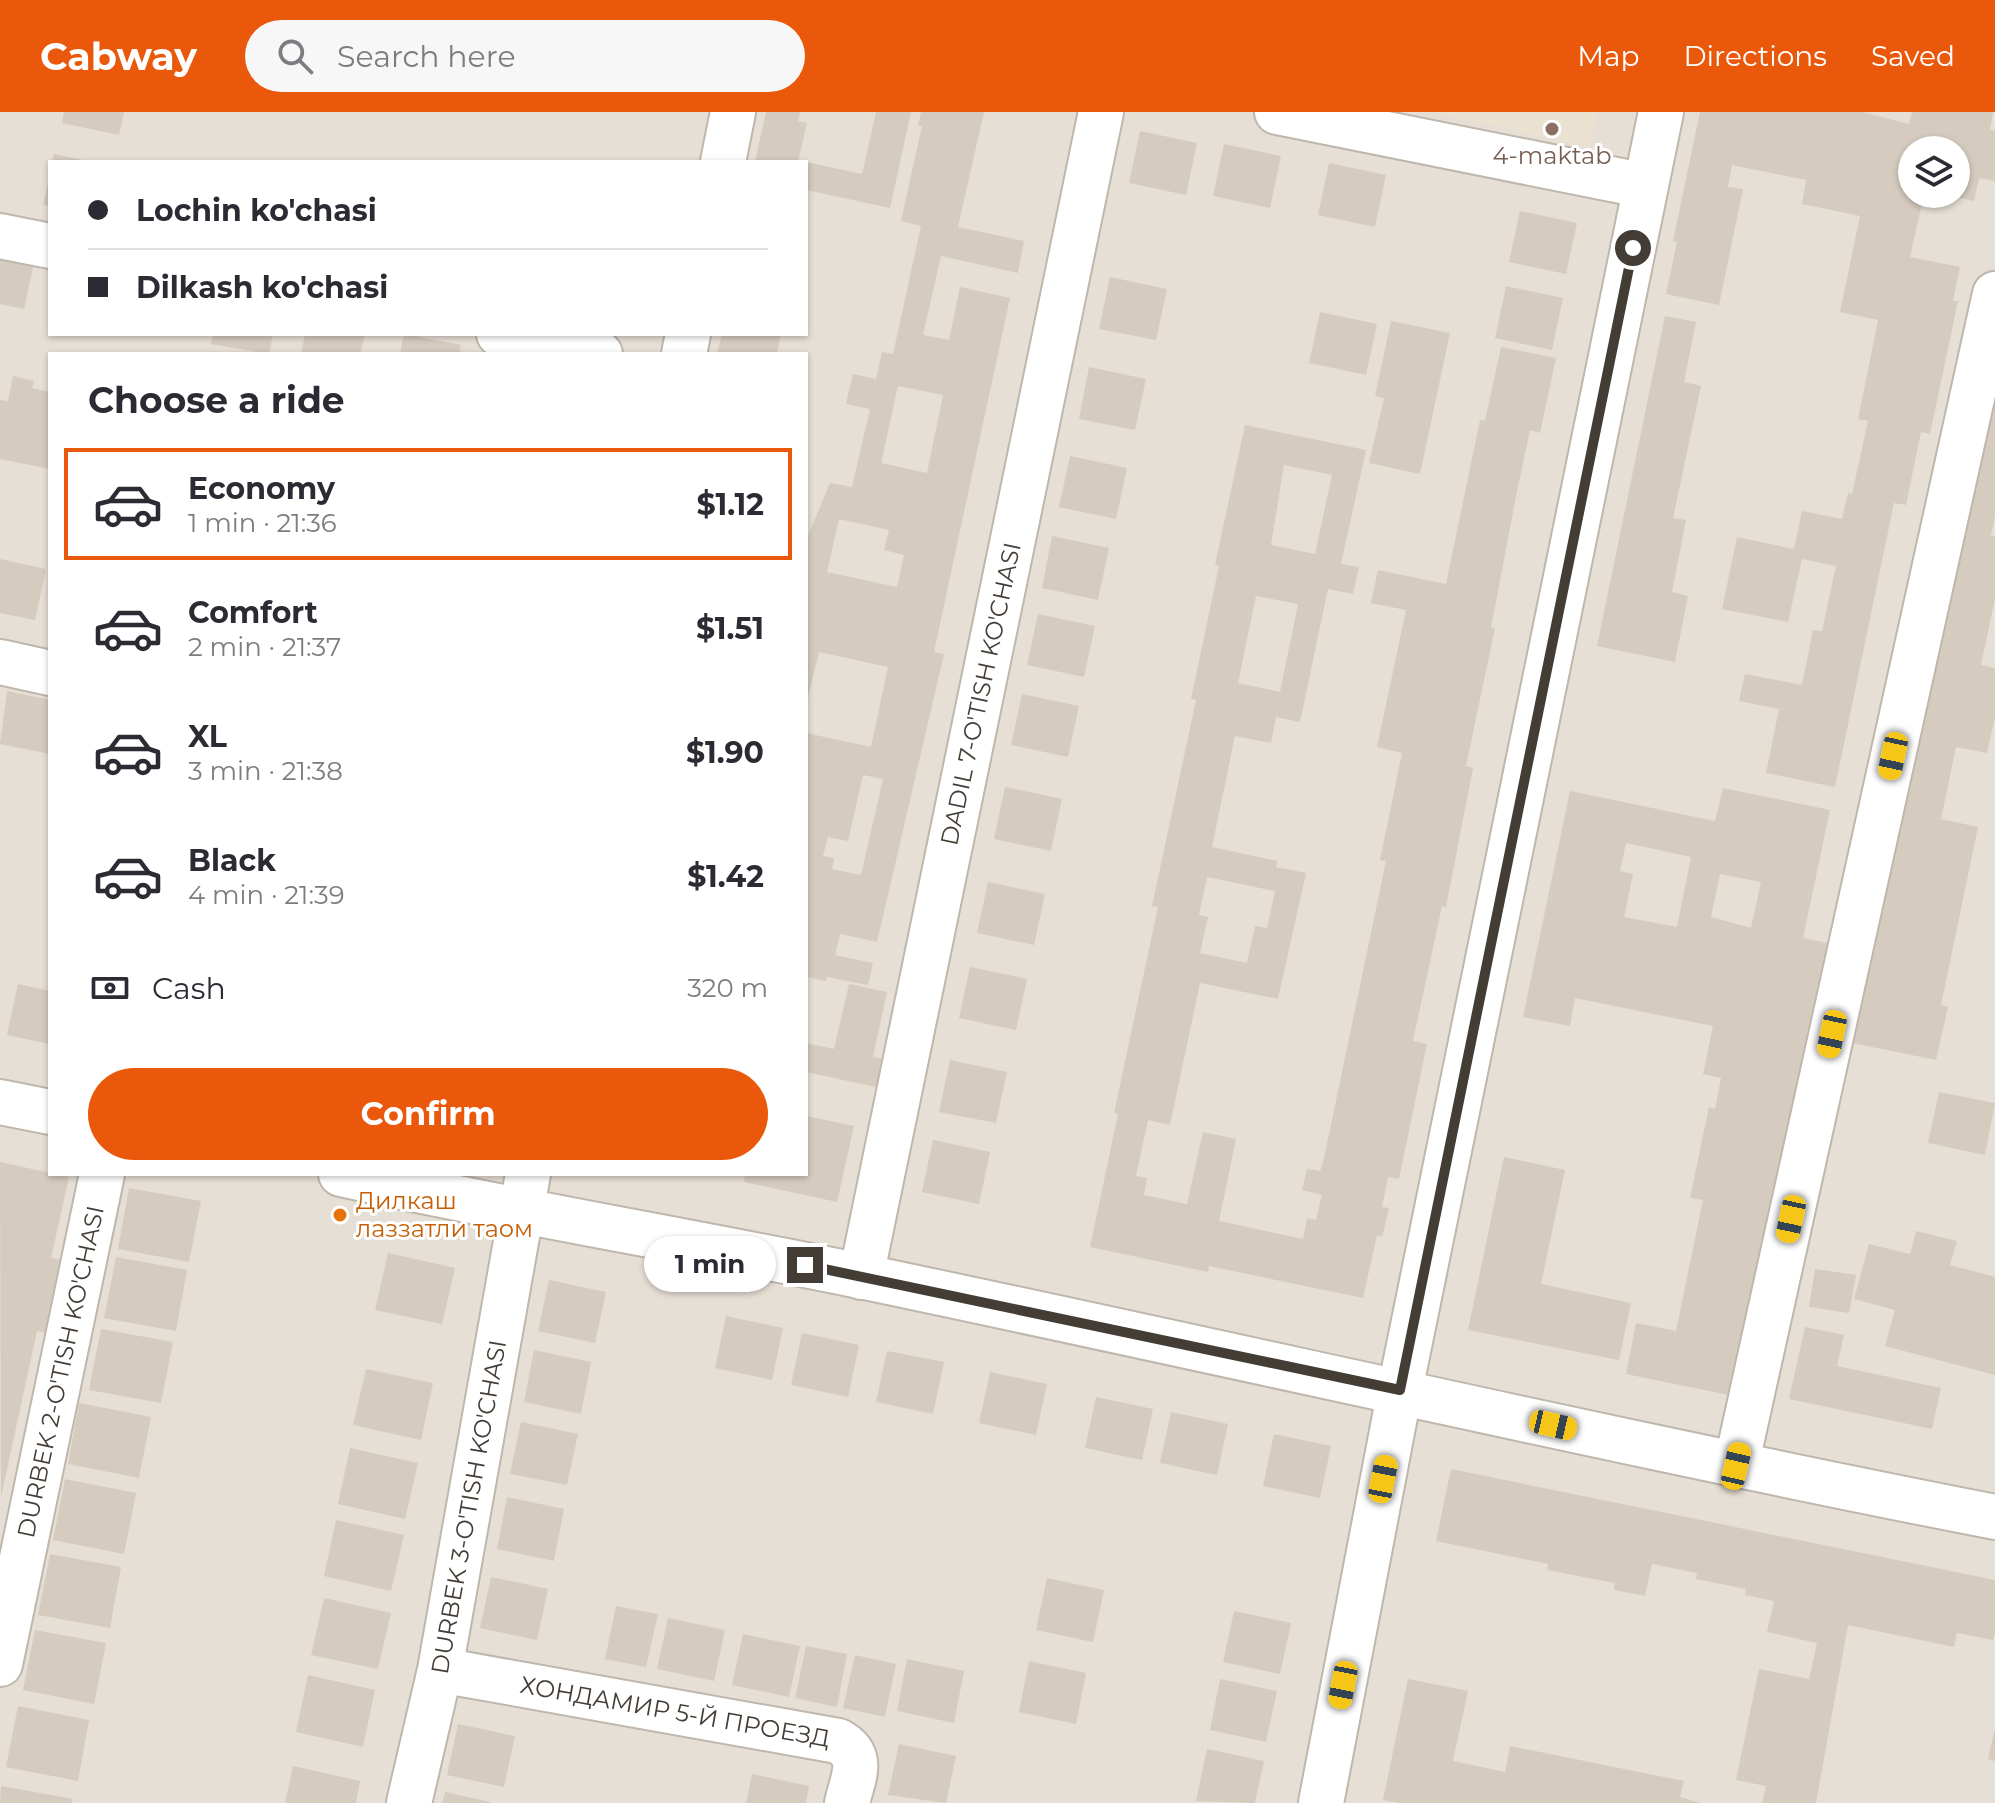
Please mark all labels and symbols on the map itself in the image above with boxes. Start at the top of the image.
marker: 4-maktab [1543,120,1561,138]
place label: 4-maktab [1493,141,1611,170]
route start [1615,230,1651,266]
street label: DADIL 7-O'TISH KO'CHASI [934,540,1027,848]
car [1876,730,1910,782]
car [1815,1008,1849,1060]
place label: Дилкаш лаззатли таом [356,1186,533,1243]
car [1774,1193,1808,1245]
street label: DURBEK 2-O'TISH KO'CHASI [11,1203,110,1541]
marker: Дилкаш лаззатли таом [331,1206,349,1224]
callout: 1 min [645,1237,777,1293]
route end [787,1247,823,1283]
street label: DURBEK 3-O'TISH KO'CHASI [425,1338,512,1676]
car [1527,1408,1579,1442]
car [1719,1440,1753,1492]
car [1367,1453,1399,1505]
car [1327,1659,1359,1711]
street label: ХОНДАМИР 5-Й ПРОЕЗД [518,1670,832,1753]

